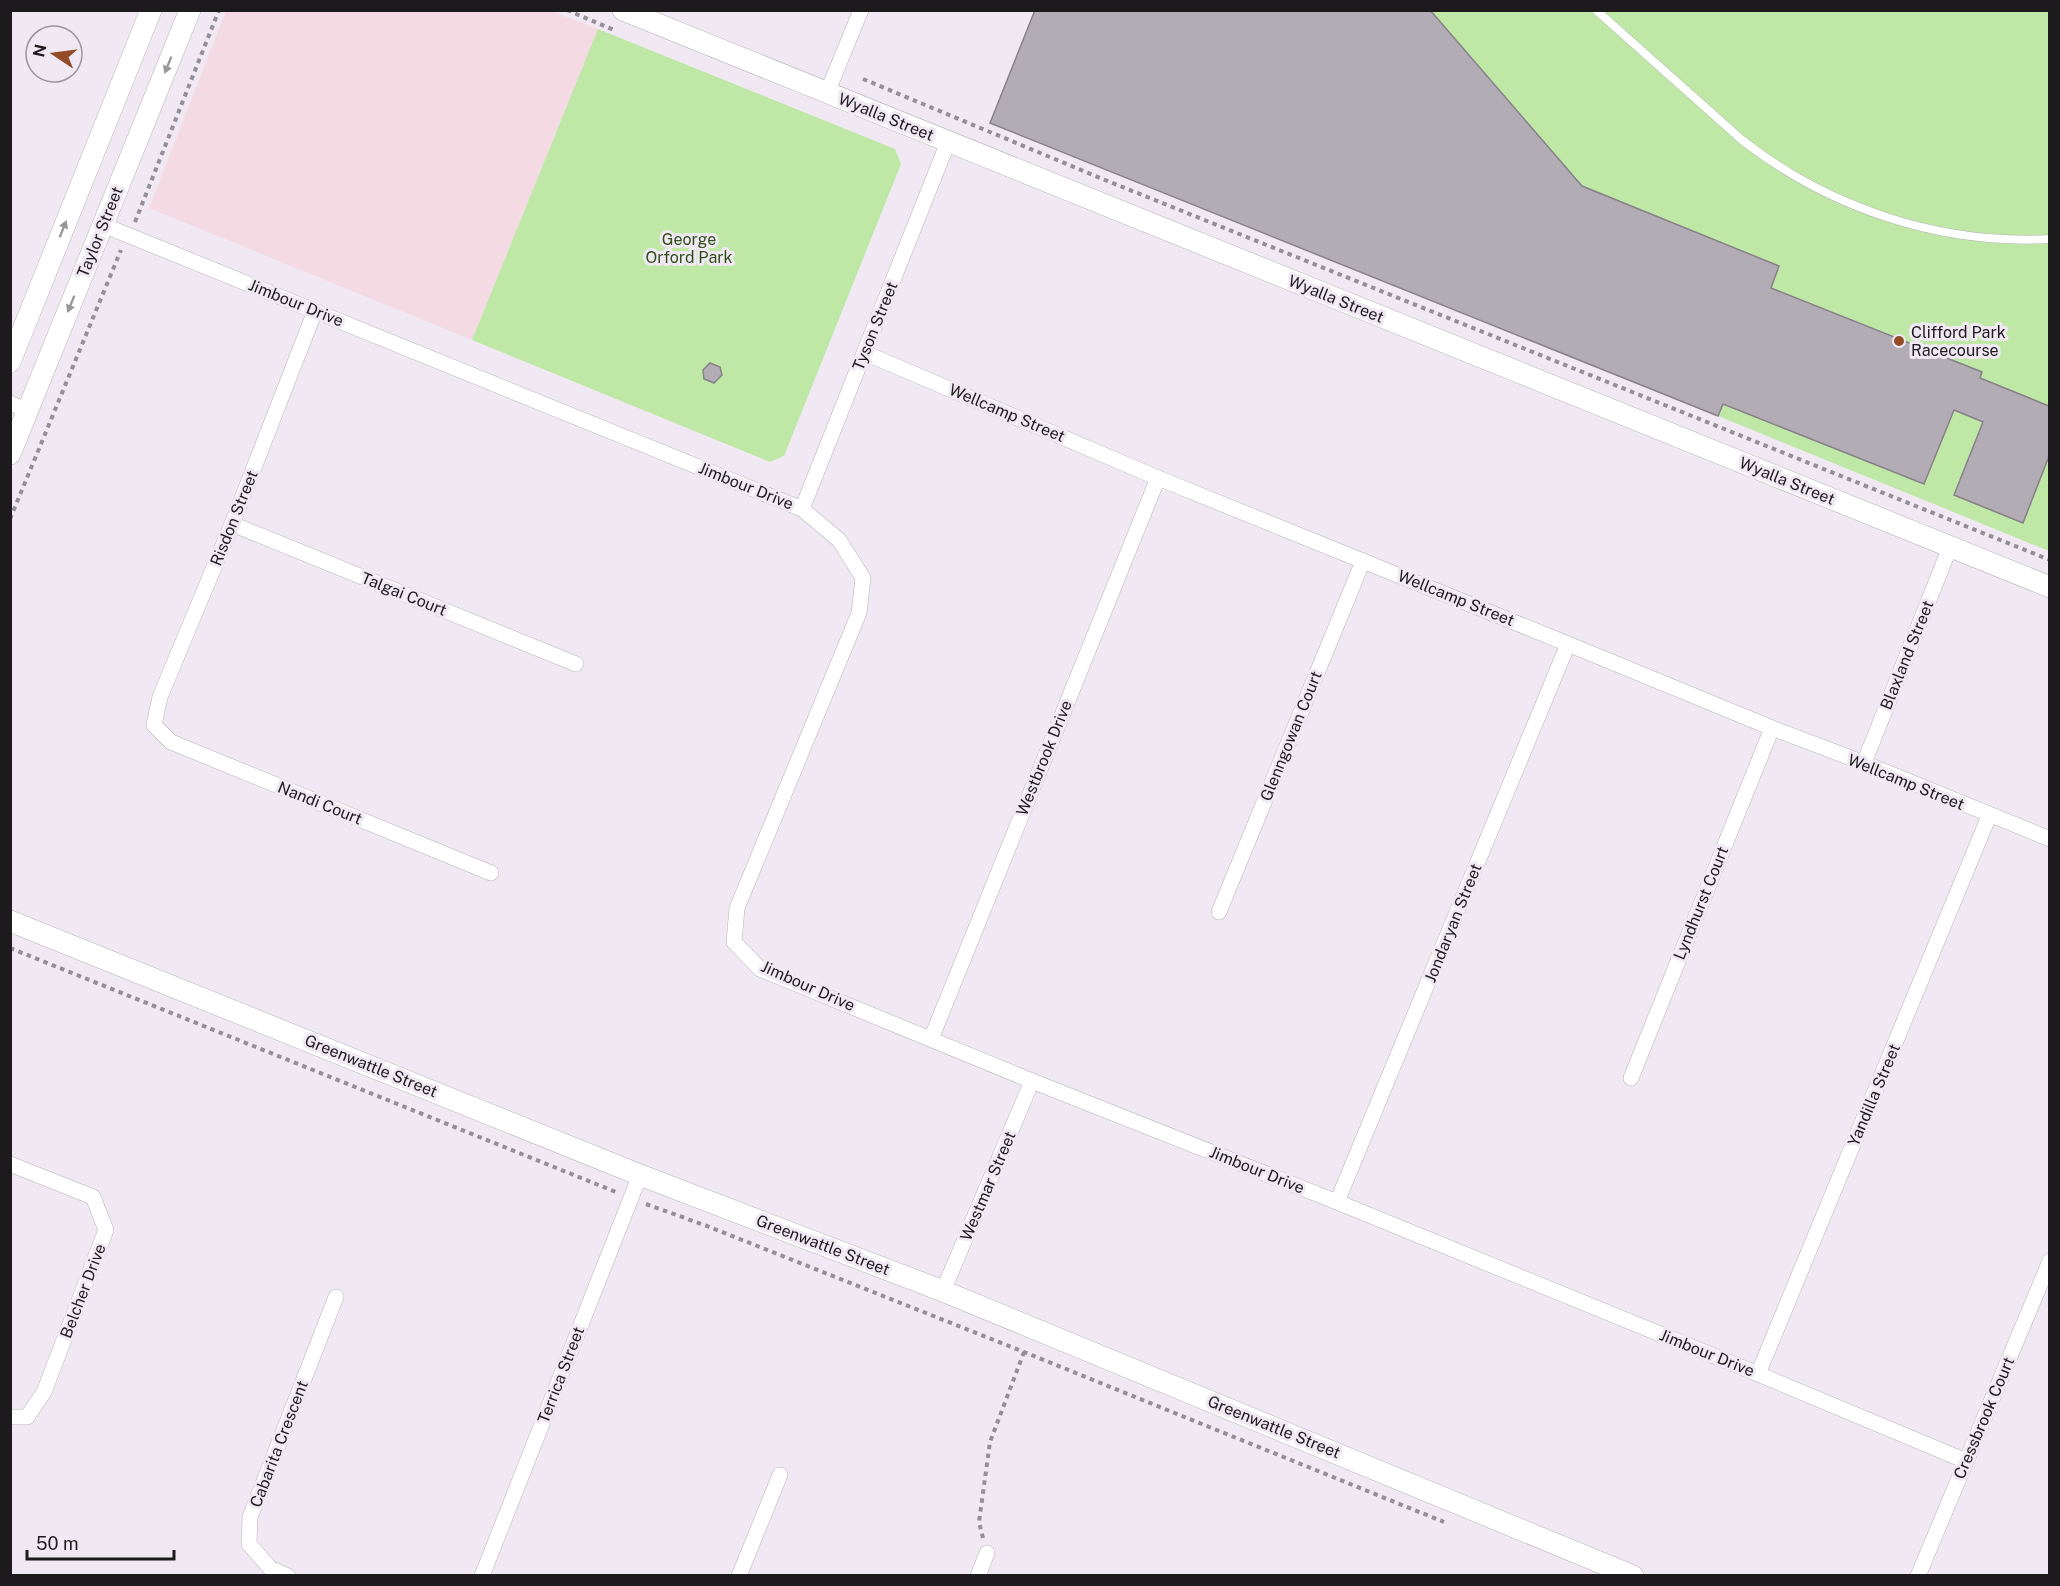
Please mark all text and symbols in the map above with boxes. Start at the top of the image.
north arrow [24,24,84,84]
text: N [29,43,51,59]
one-way arrow [163,56,173,74]
street label: Wyalla Street [835,89,937,145]
street label: Taylor Street [73,184,127,280]
one-way arrow [59,220,69,238]
park label: George Orford Park [646,230,733,267]
street label: Wyalla Street [1285,271,1387,327]
street label: Jimbour Drive [246,275,346,331]
street label: Tyson Street [849,279,901,373]
one-way arrow [66,295,75,313]
place label: Clifford Park Racecourse [1911,323,2006,360]
marker: Clifford Park Racecourse [1892,334,1906,348]
street label: Wellcamp Street [946,380,1068,446]
street label: Wyalla Street [1736,453,1838,509]
street label: Jimbour Drive [696,458,796,514]
street label: Risdon Street [206,468,262,568]
street label: Wellcamp Street [1395,566,1517,630]
street label: Talgai Court [358,568,450,620]
street label: Blaxland Street [1876,598,1938,712]
street label: Glenngowan Court [1256,668,1326,804]
street label: Westbrook Drive [1012,698,1076,818]
street label: Wellcamp Street [1845,750,1967,814]
street label: Nandi Court [275,777,365,829]
street label: Lyndhurst Court [1670,844,1732,962]
street label: Jondaryan Street [1421,861,1485,985]
street label: Jimbour Drive [758,957,858,1015]
street label: Greenwattle Street [302,1031,440,1101]
street label: Yandilla Street [1844,1041,1904,1149]
street label: Westmar Street [956,1128,1020,1244]
street label: Jimbour Drive [1207,1142,1307,1198]
street label: Greenwattle Street [754,1211,892,1279]
street label: Belcher Drive [56,1241,110,1341]
street label: Terrica Street [534,1324,588,1426]
street label: Jimbour Drive [1657,1325,1757,1381]
street label: Cressbrook Court [1950,1354,2018,1482]
street label: Cabarita Crescent [246,1378,312,1510]
street label: Greenwattle Street [1205,1392,1343,1462]
scale bar [27,1523,174,1561]
text: 50 m [36,1533,79,1554]

